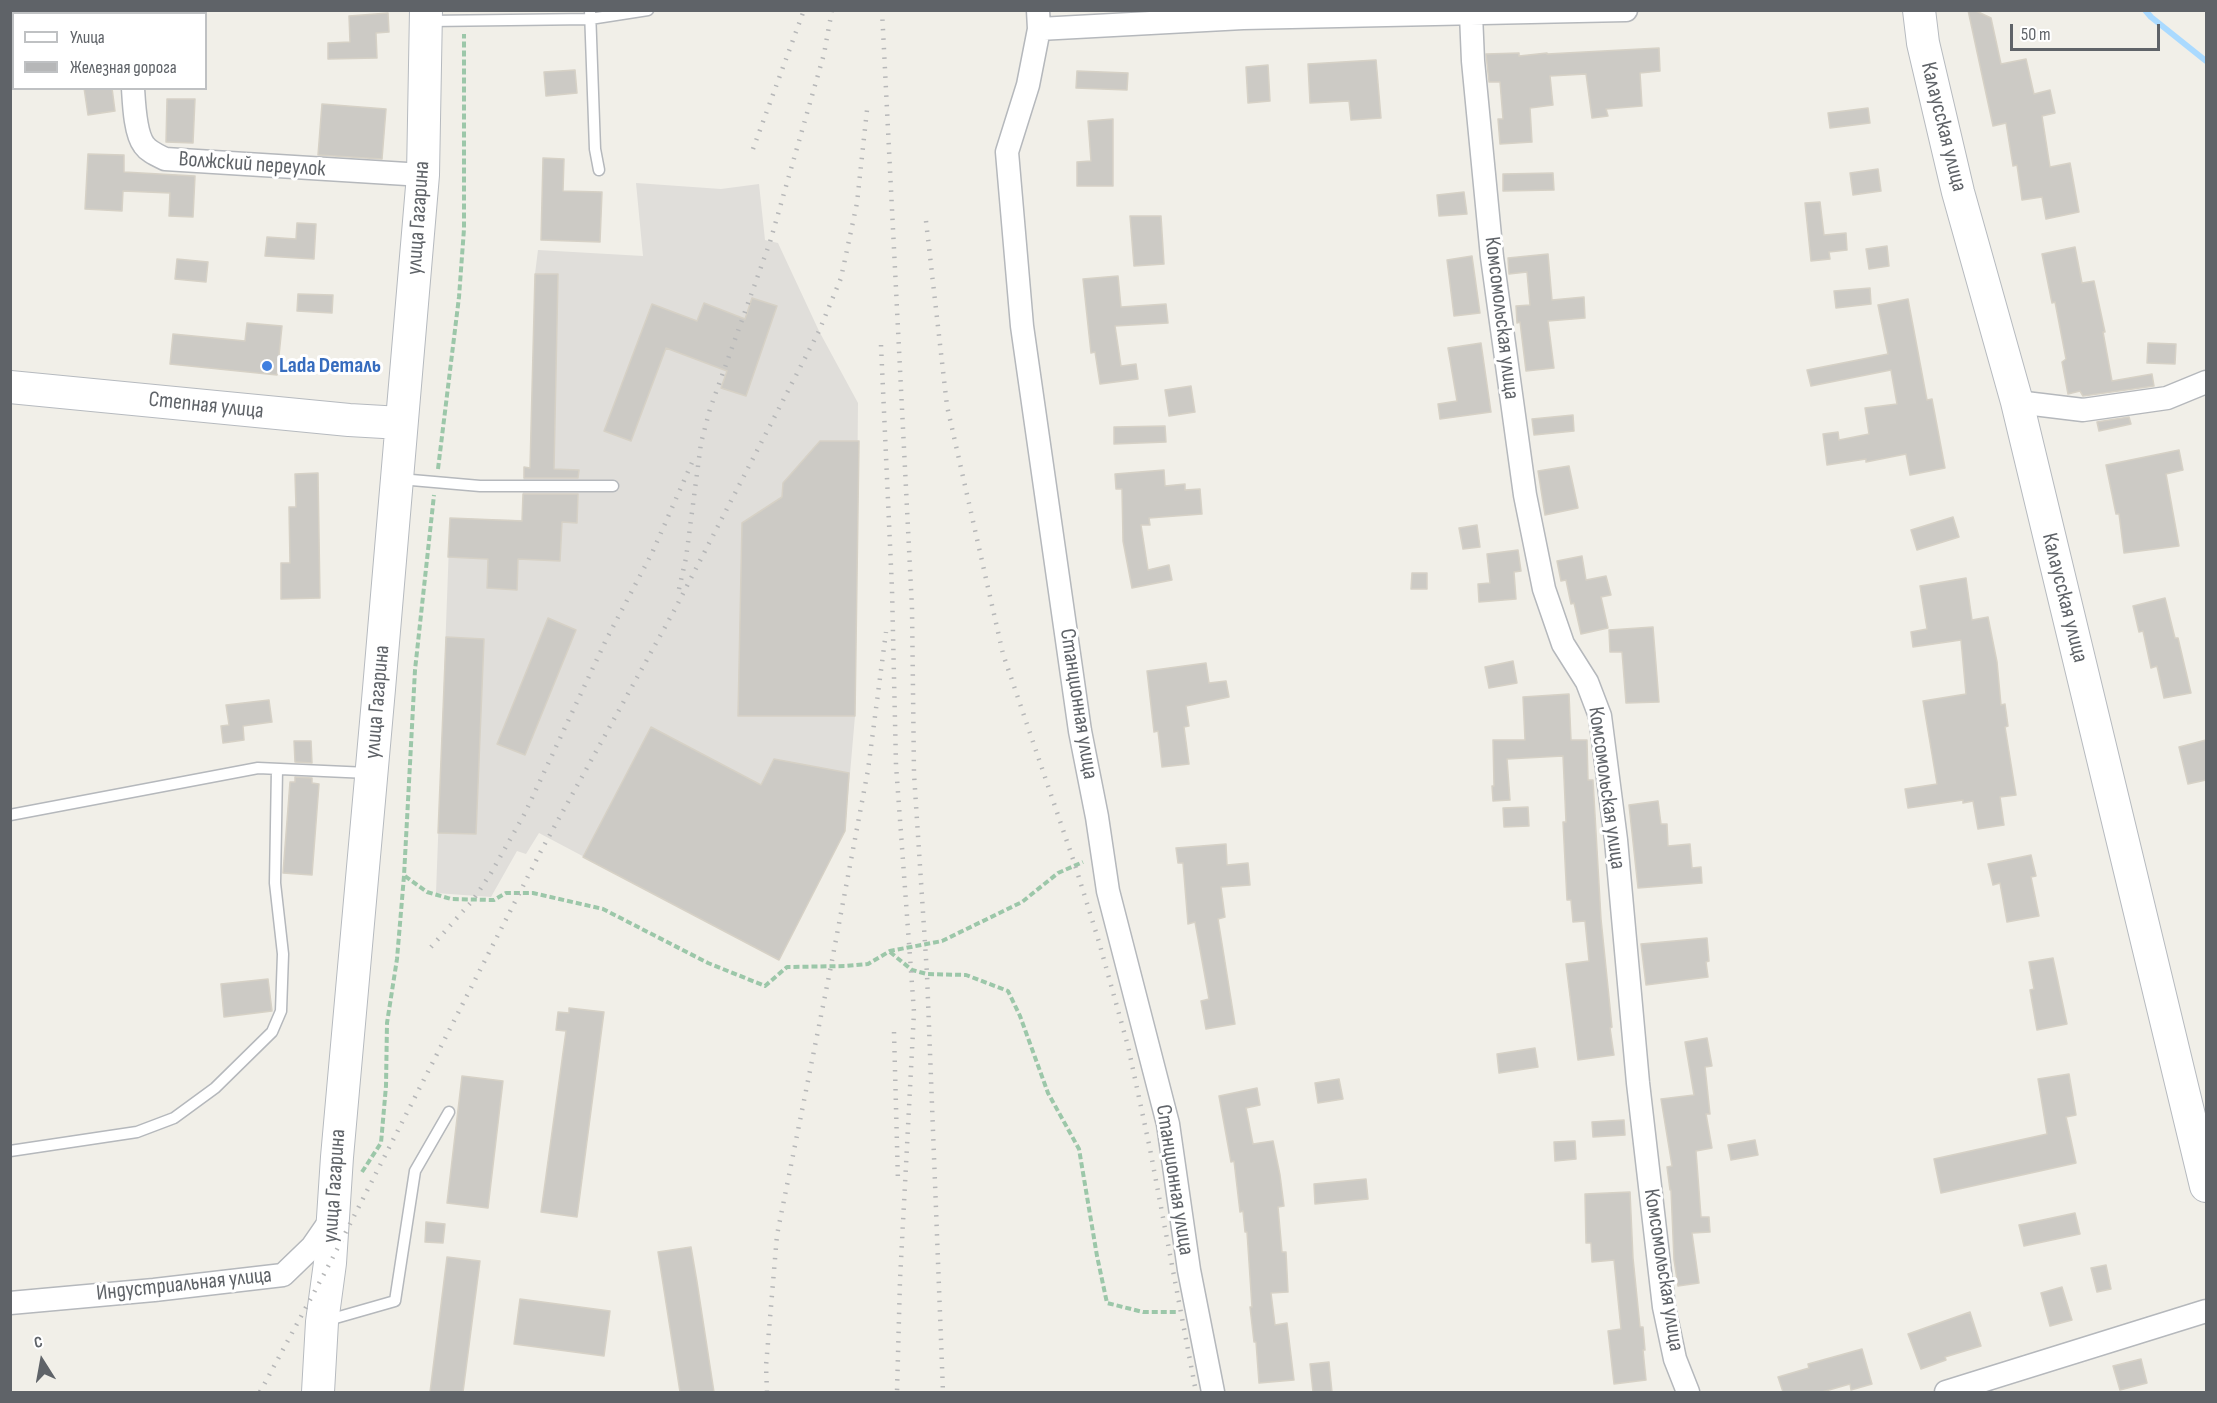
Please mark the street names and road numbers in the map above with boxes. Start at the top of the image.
street label: Калаусская улица [1914,60,1972,194]
street label: Волжский переулок [178,147,326,183]
street label: улица Гагарина [402,160,436,276]
street label: Комсомольская улица [1478,235,1524,401]
street label: Степная улица [147,387,265,425]
street label: Калаусская улица [2035,531,2093,665]
street label: Станционная улица [1053,627,1103,781]
street label: улица Гагарина [360,644,396,760]
street label: Комсомольская улица [1582,705,1630,871]
street label: Станционная улица [1149,1103,1199,1257]
street label: улица Гагарина [318,1128,352,1244]
street label: Комсомольская улица [1637,1187,1689,1353]
street label: Индустриальная улица [95,1263,273,1307]

